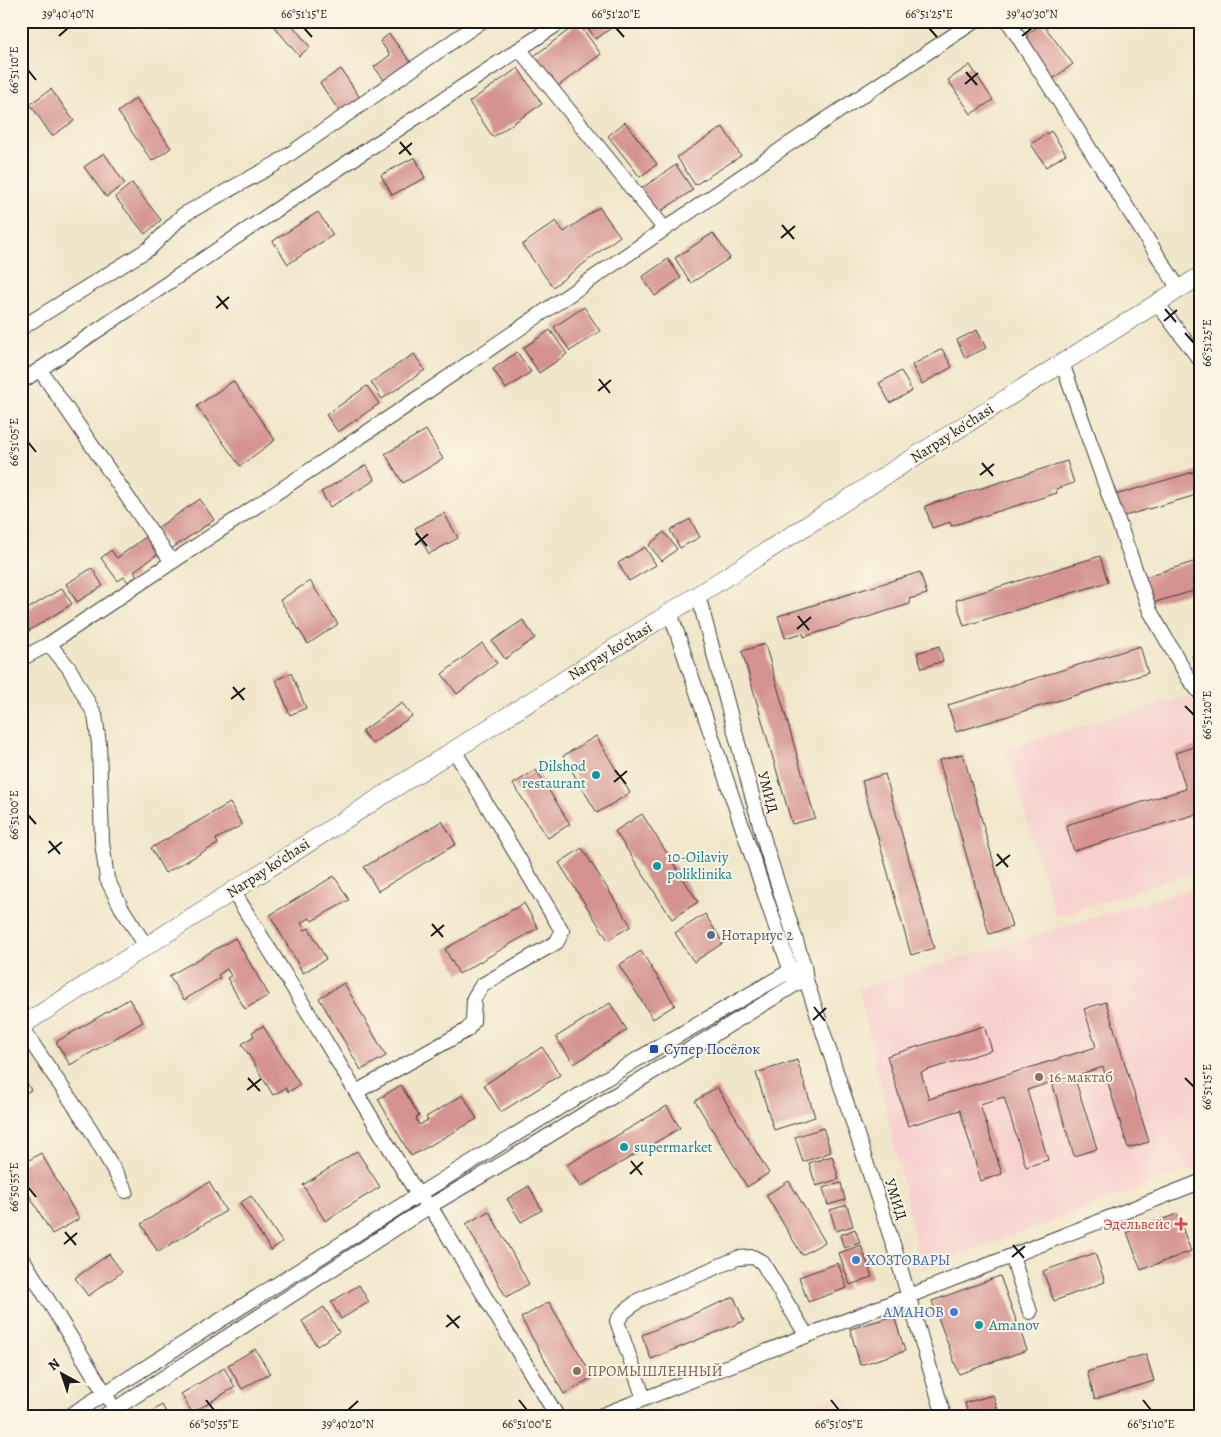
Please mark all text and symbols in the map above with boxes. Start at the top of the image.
text: 39°40'40"N [42,6,94,22]
text: 66°51'15"E [281,6,327,22]
text: 66°51'20"E [592,6,640,22]
text: 66°51'25"E [905,6,953,22]
text: 39°40'30"N [1006,6,1058,22]
text: 66°51'10"E [6,46,22,94]
text: 66°51'25"E [1199,319,1215,367]
street label: Narpay ko'chasi [907,399,997,467]
text: 66°51'05"E [6,418,22,466]
street label: Narpay ko'chasi [564,617,656,685]
text: 66°51'20"E [1199,691,1215,739]
place label: Dilshod restaurant [522,756,587,793]
marker: Dilshod restaurant [590,769,602,781]
street label: УМИД [753,769,783,815]
text: 66°51'00"E [6,790,22,840]
street label: Narpay ko'chasi [223,834,313,902]
place label: 10-Oilaviy poliklinika [667,847,732,884]
marker: 10-Oilaviy poliklinika [651,860,663,872]
place label: Нотариус 2 [721,925,793,945]
marker: Нотариус 2 [705,929,717,941]
place label: Супер Посёлок [664,1039,760,1059]
marker: Супер Посёлок [648,1043,660,1055]
text: 66°51'15"E [1199,1064,1215,1110]
place label: 16-мактаб [1049,1067,1113,1087]
marker: 16-мактаб [1033,1071,1045,1083]
place label: supermarket [634,1137,713,1157]
marker: supermarket [618,1141,630,1153]
text: 66°50'55"E [6,1162,22,1212]
street label: УМИД [880,1176,912,1222]
place label: Эдельвейс [1103,1214,1170,1234]
marker: Эдельвейс [1174,1217,1188,1231]
place label: ХОЗТОВАРЫ [866,1250,950,1270]
marker: ХОЗТОВАРЫ [850,1254,862,1266]
place label: АМАНОВ [882,1302,944,1322]
marker: АМАНОВ [948,1306,960,1318]
place label: Amanov [988,1315,1039,1335]
marker: Amanov [973,1319,985,1331]
north arrow [38,1350,88,1400]
text: N [44,1354,64,1375]
place label: ПРОМЫШЛЕННЫЙ [587,1361,723,1381]
marker: ПРОМЫШЛЕННЫЙ [571,1365,583,1377]
text: 66°50'55"E [189,1416,239,1432]
text: 39°40'20"N [322,1416,375,1432]
text: 66°51'00"E [502,1416,552,1432]
text: 66°51'05"E [815,1416,863,1432]
text: 66°51'10"E [1127,1416,1175,1432]

